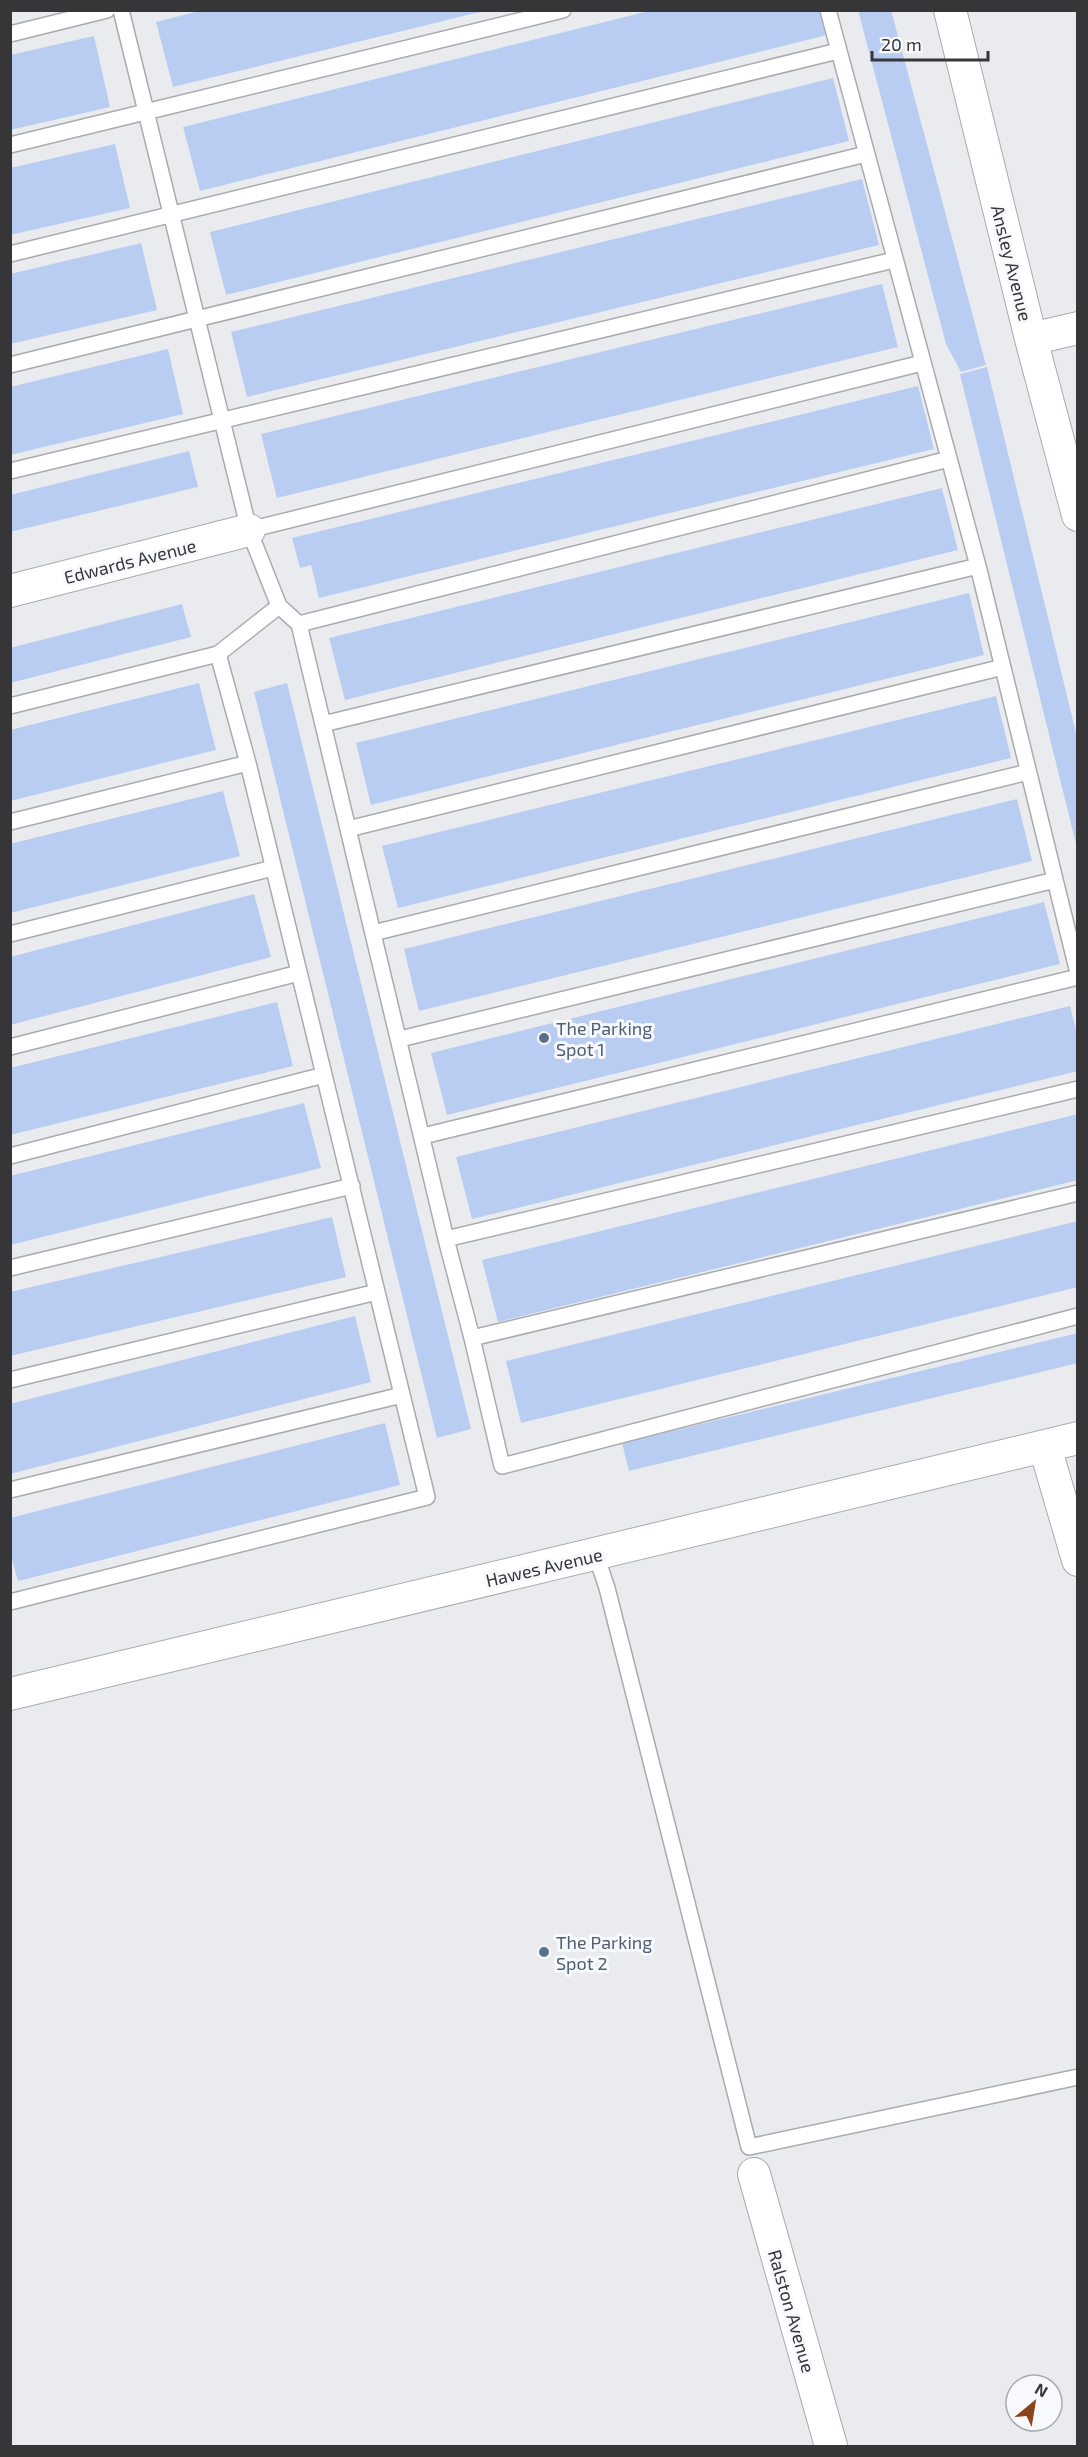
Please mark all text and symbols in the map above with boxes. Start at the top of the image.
scale bar [872,24,988,62]
text: 20 m [881,33,922,55]
street label: Ansley Avenue [987,203,1037,323]
street label: Edwards Avenue [62,534,198,588]
place label: The Parking Spot 1 [556,1017,652,1060]
marker: The Parking Spot 1 [537,1031,551,1045]
street label: Hawes Avenue [483,1543,605,1591]
place label: The Parking Spot 2 [556,1931,652,1974]
marker: The Parking Spot 2 [537,1945,551,1959]
street label: Ralston Avenue [764,2247,820,2375]
north arrow [1004,2373,1064,2433]
text: N [1032,2378,1052,2401]

